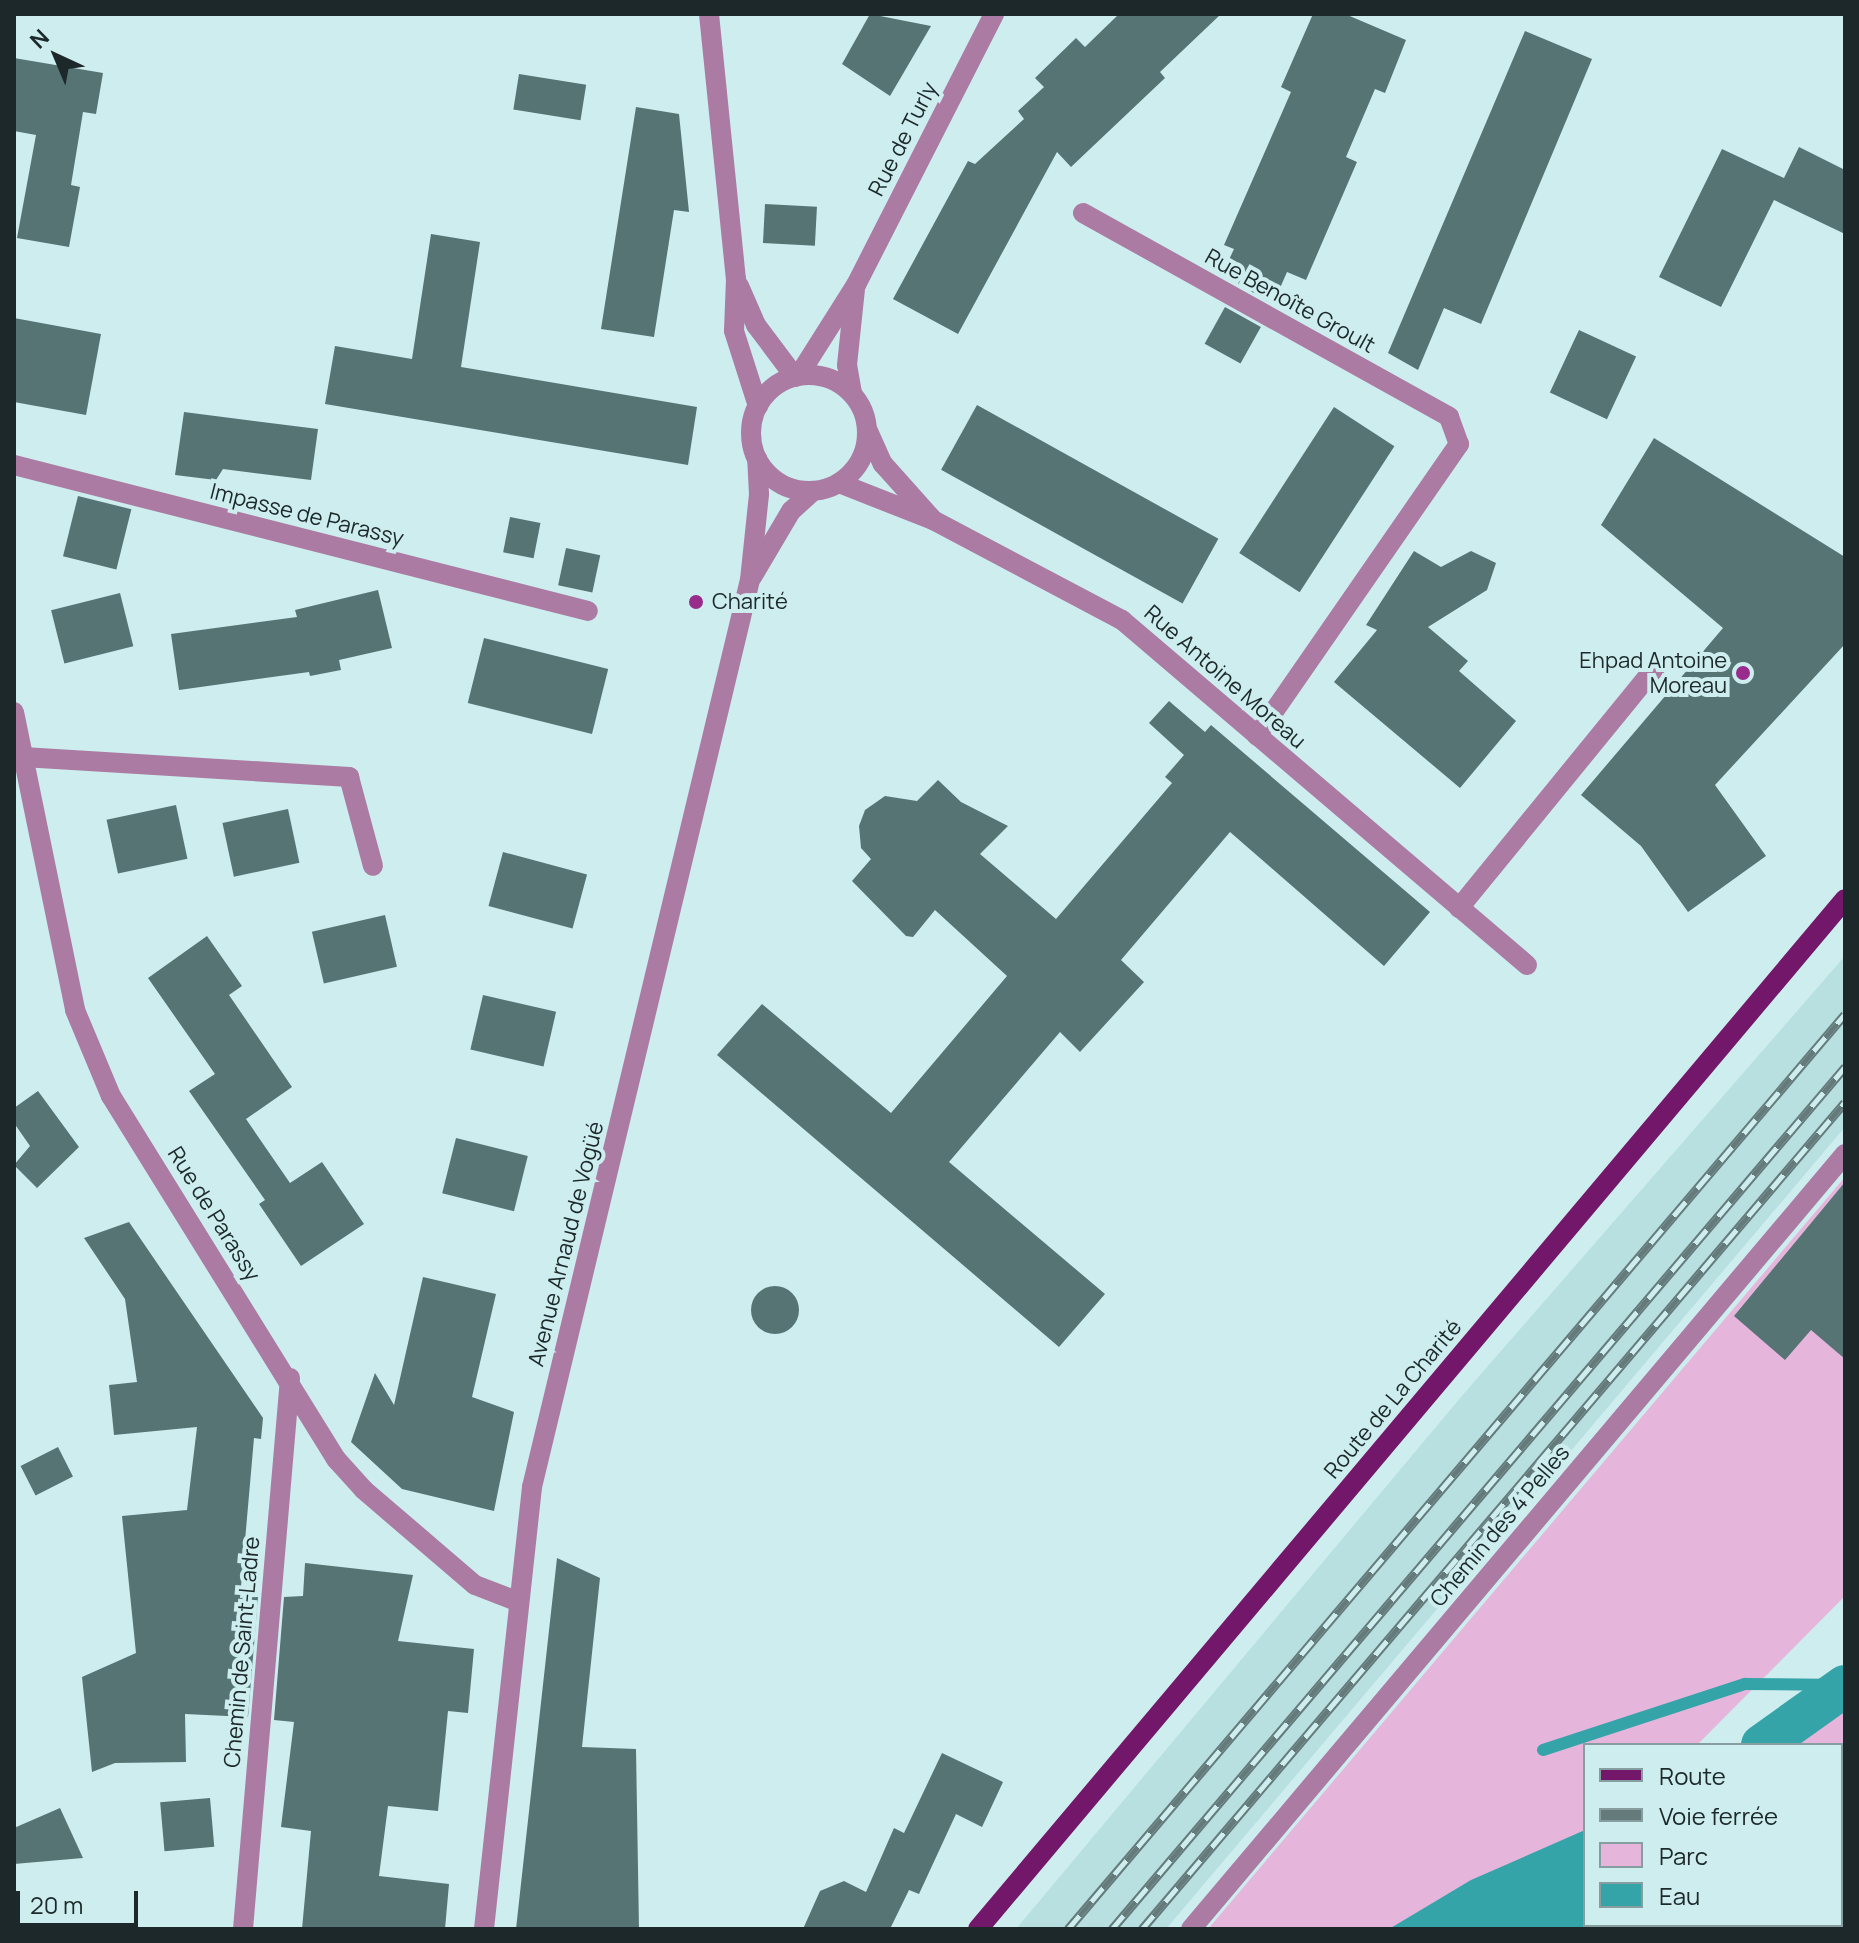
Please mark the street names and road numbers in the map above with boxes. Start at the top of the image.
street label: Rue de Turly [863,78,943,200]
street label: Rue Benoîte Groult [1200,243,1380,359]
street label: Impasse de Parassy [207,478,407,552]
street label: Rue Antoine Moreau [1139,600,1311,754]
street label: Avenue Arnaud de Vogüé [523,1119,609,1369]
street label: Rue de Parassy [162,1142,266,1286]
street label: Route de La Charité [1319,1314,1467,1484]
street label: Chemin des 4 Pelles [1425,1440,1575,1612]
street label: Chemin de Saint-Ladre [219,1535,265,1769]

